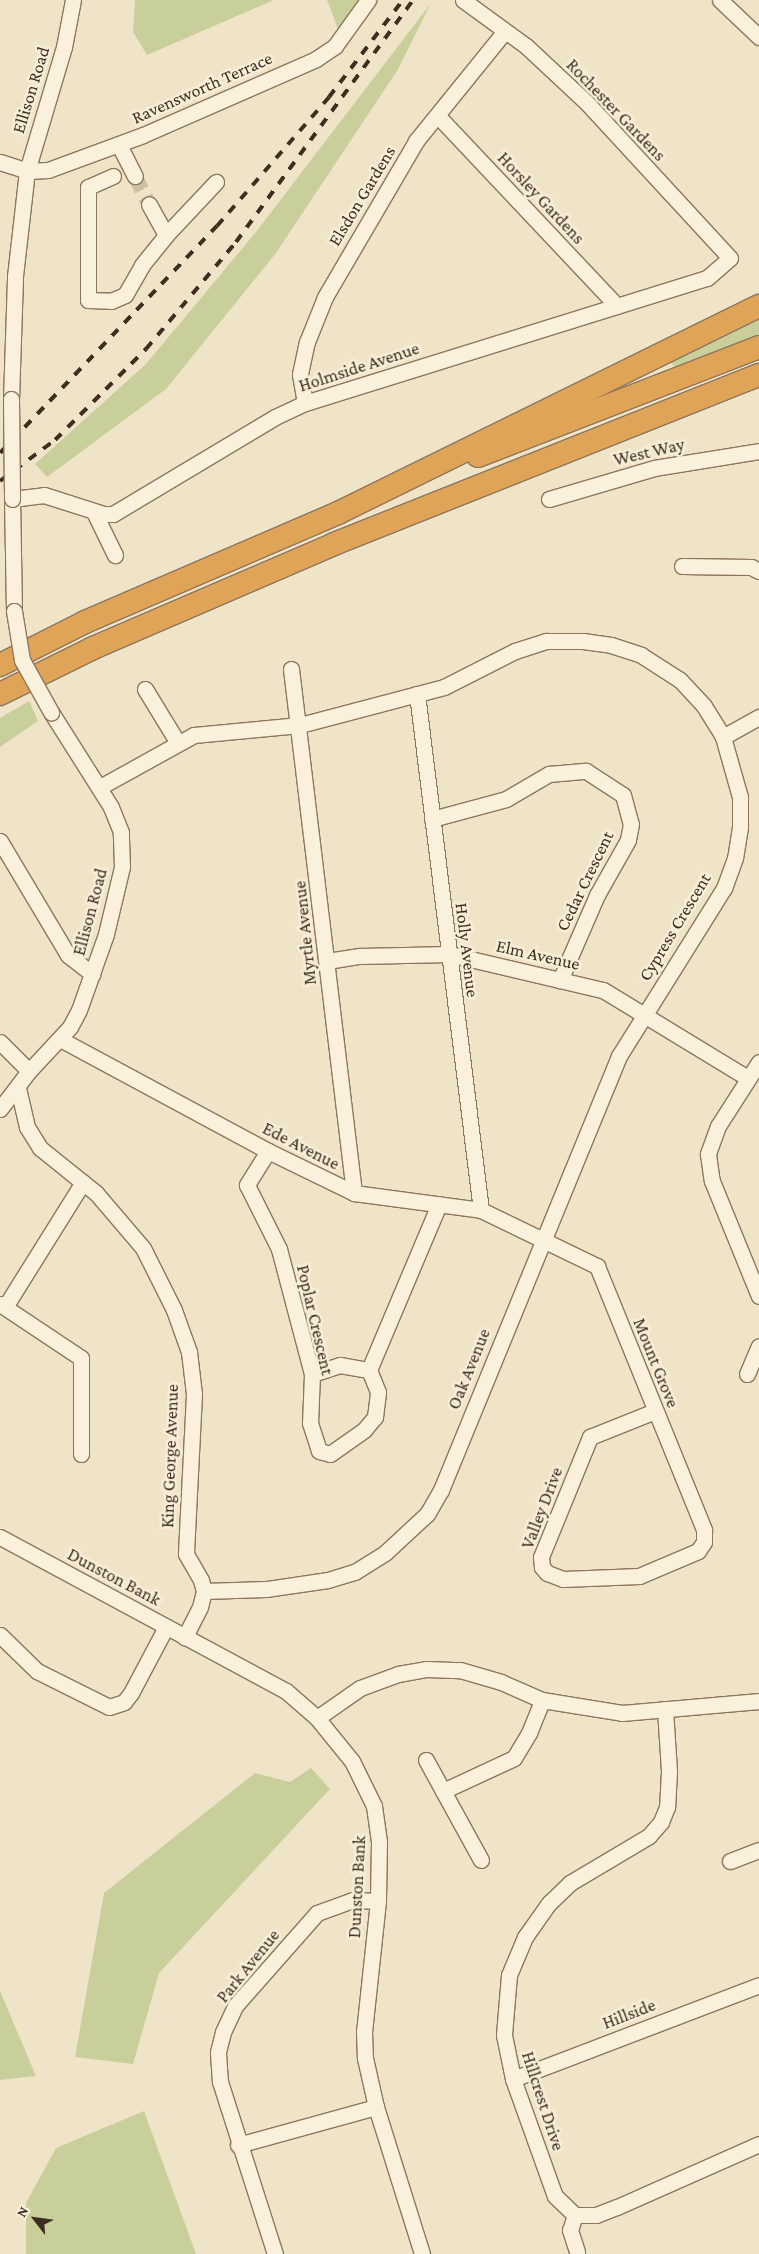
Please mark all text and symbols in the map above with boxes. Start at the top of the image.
street label: Ellison Road [8,44,54,136]
street label: Ravensworth Terrace [129,47,275,129]
street label: Rochester Gardens [562,54,670,166]
street label: Elsdon Gardens [324,142,400,250]
street label: Horsley Gardens [493,147,589,249]
street label: Holmside Avenue [296,337,422,397]
street label: West Way [611,433,687,471]
street label: Cedar Crescent [552,827,618,935]
street label: Ellison Road [68,866,112,958]
street label: Cypress Crescent [634,869,716,985]
street label: Myrtle Avenue [289,880,321,986]
street label: Holly Avenue [450,902,484,998]
street label: Elm Avenue [494,935,582,975]
street label: Ede Avenue [259,1117,343,1175]
street label: Poplar Crescent [292,1263,338,1377]
street label: Mount Grove [628,1315,684,1411]
street label: Oak Avenue [443,1325,495,1413]
street label: King George Avenue [157,1384,183,1528]
street label: Valley Drive [517,1464,567,1552]
street label: Dunston Bank [64,1543,164,1611]
street label: Dunston Bank [344,1835,370,1939]
street label: Park Avenue [212,1925,284,2007]
street label: Hillside [599,1994,659,2034]
street label: Hillcrest Drive [517,2049,569,2153]
north arrow [10,2194,60,2244]
text: N [13,2203,31,2220]

